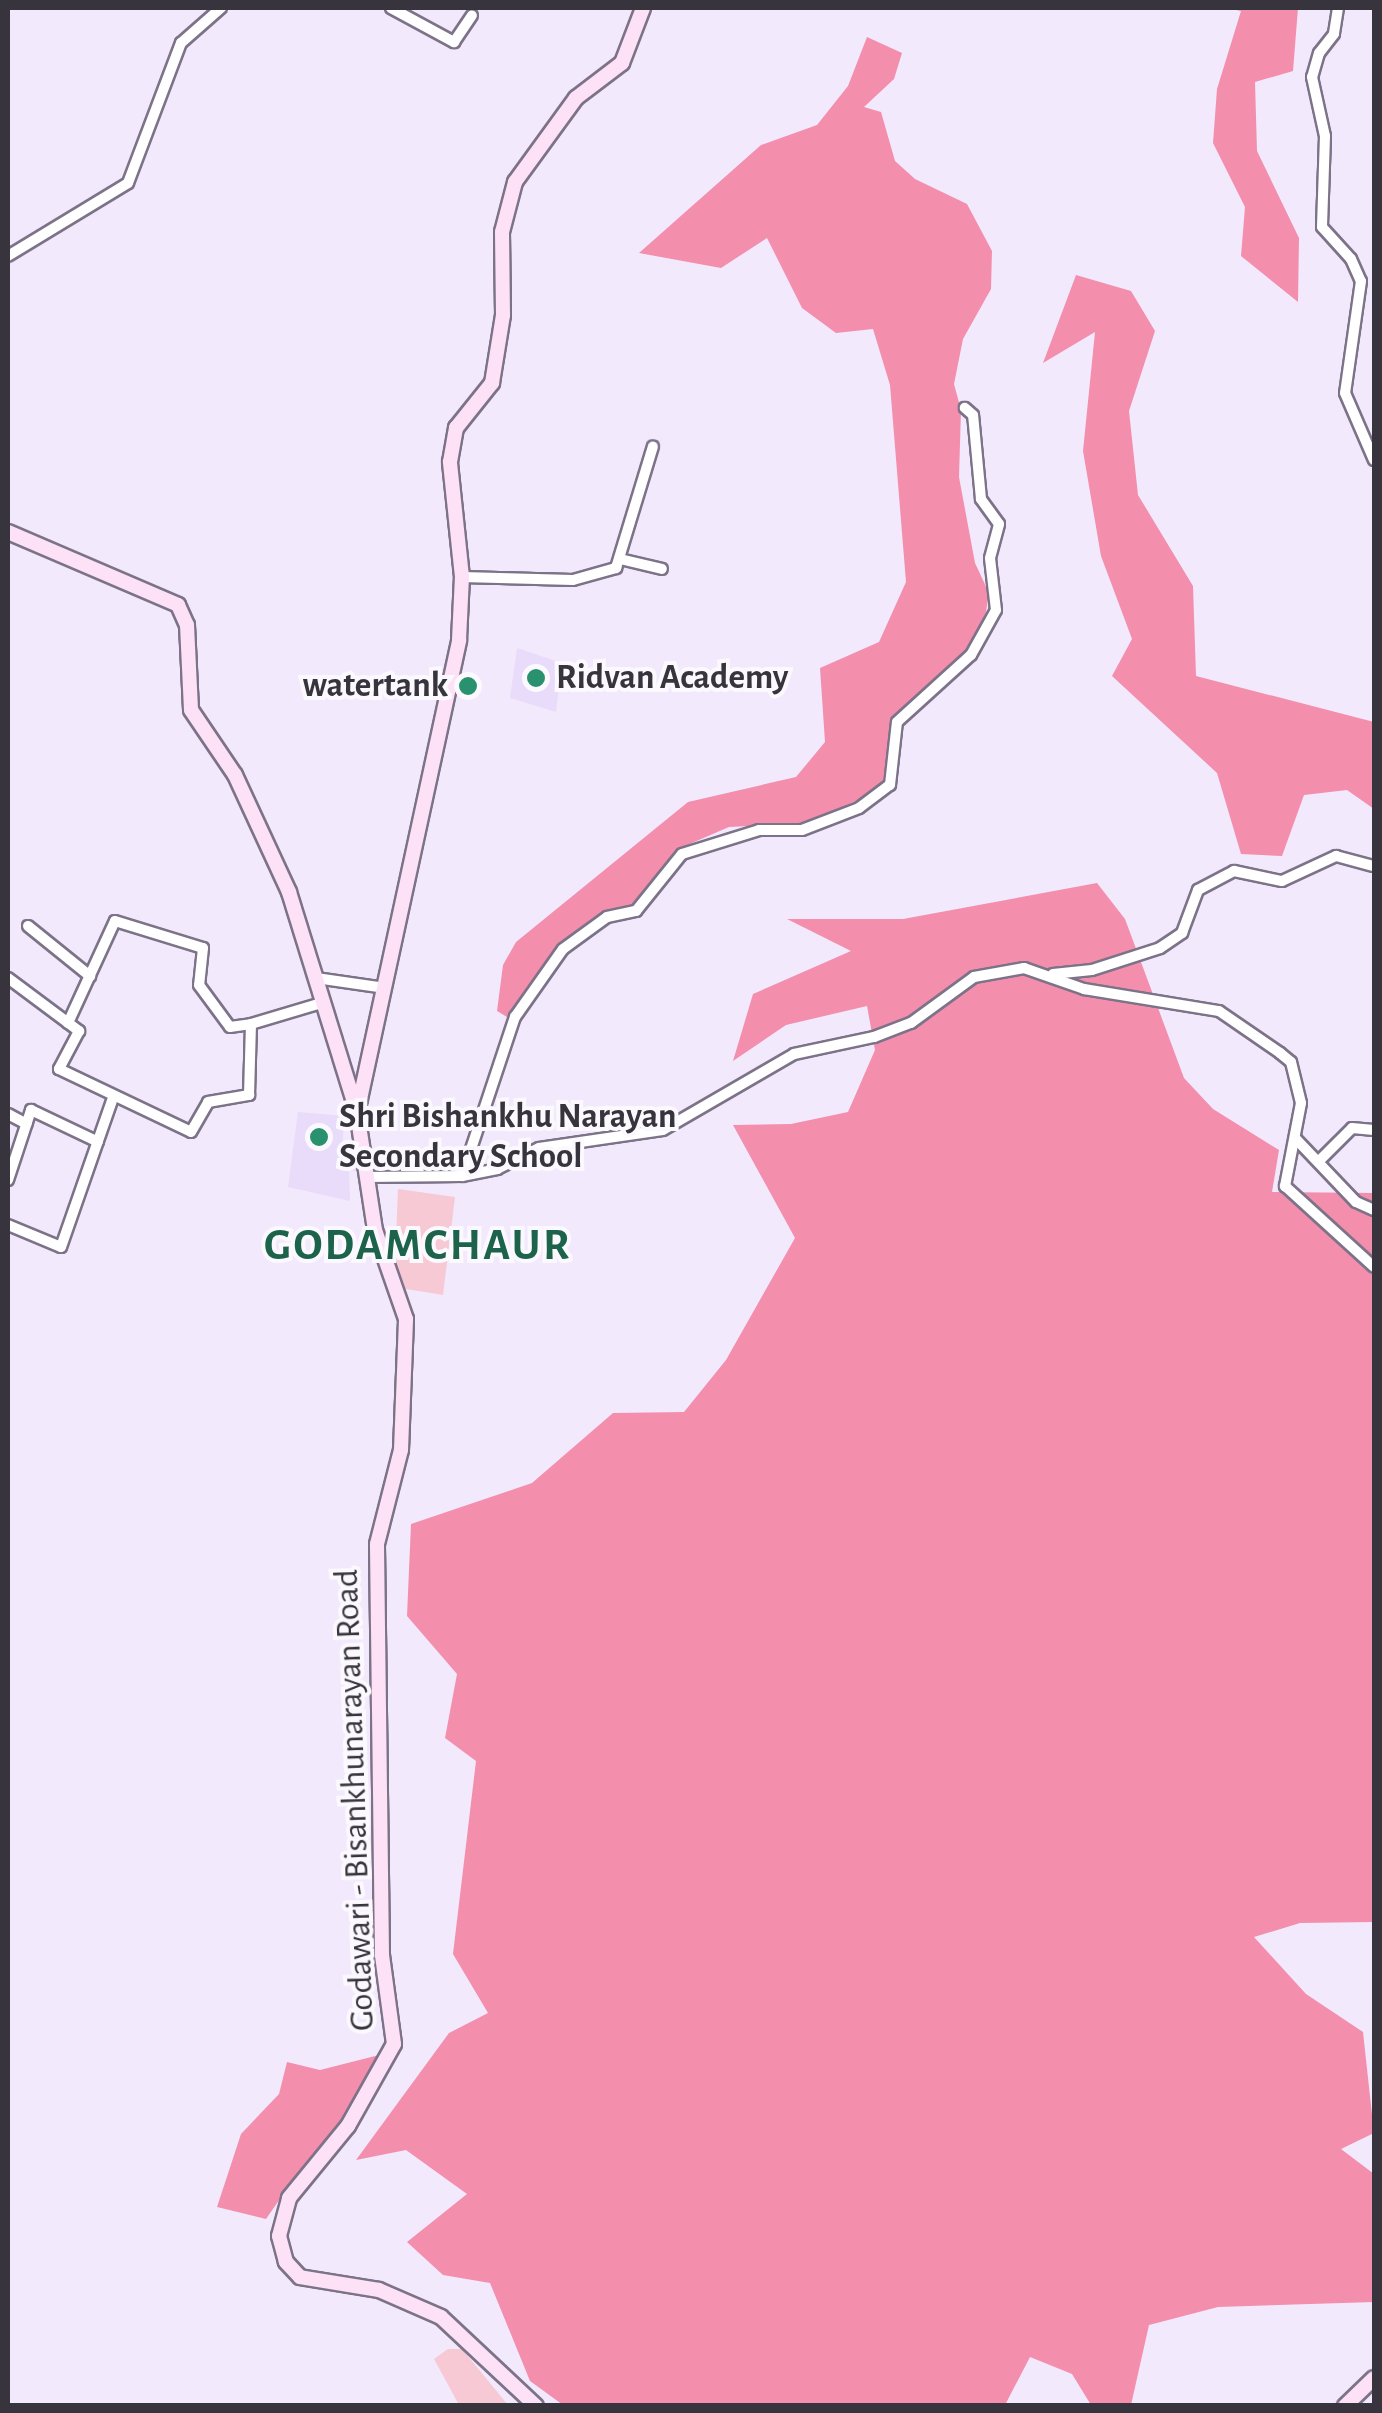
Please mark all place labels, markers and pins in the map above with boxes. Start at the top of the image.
place label: Ridvan Academy [556,657,788,699]
place label: watertank [302,665,448,707]
marker: Ridvan Academy [525,667,547,689]
marker: watertank [457,675,479,697]
place label: Shri Bishankhu Narayan Secondary School [339,1096,677,1178]
marker: Shri Bishankhu Narayan Secondary School [308,1126,330,1148]

